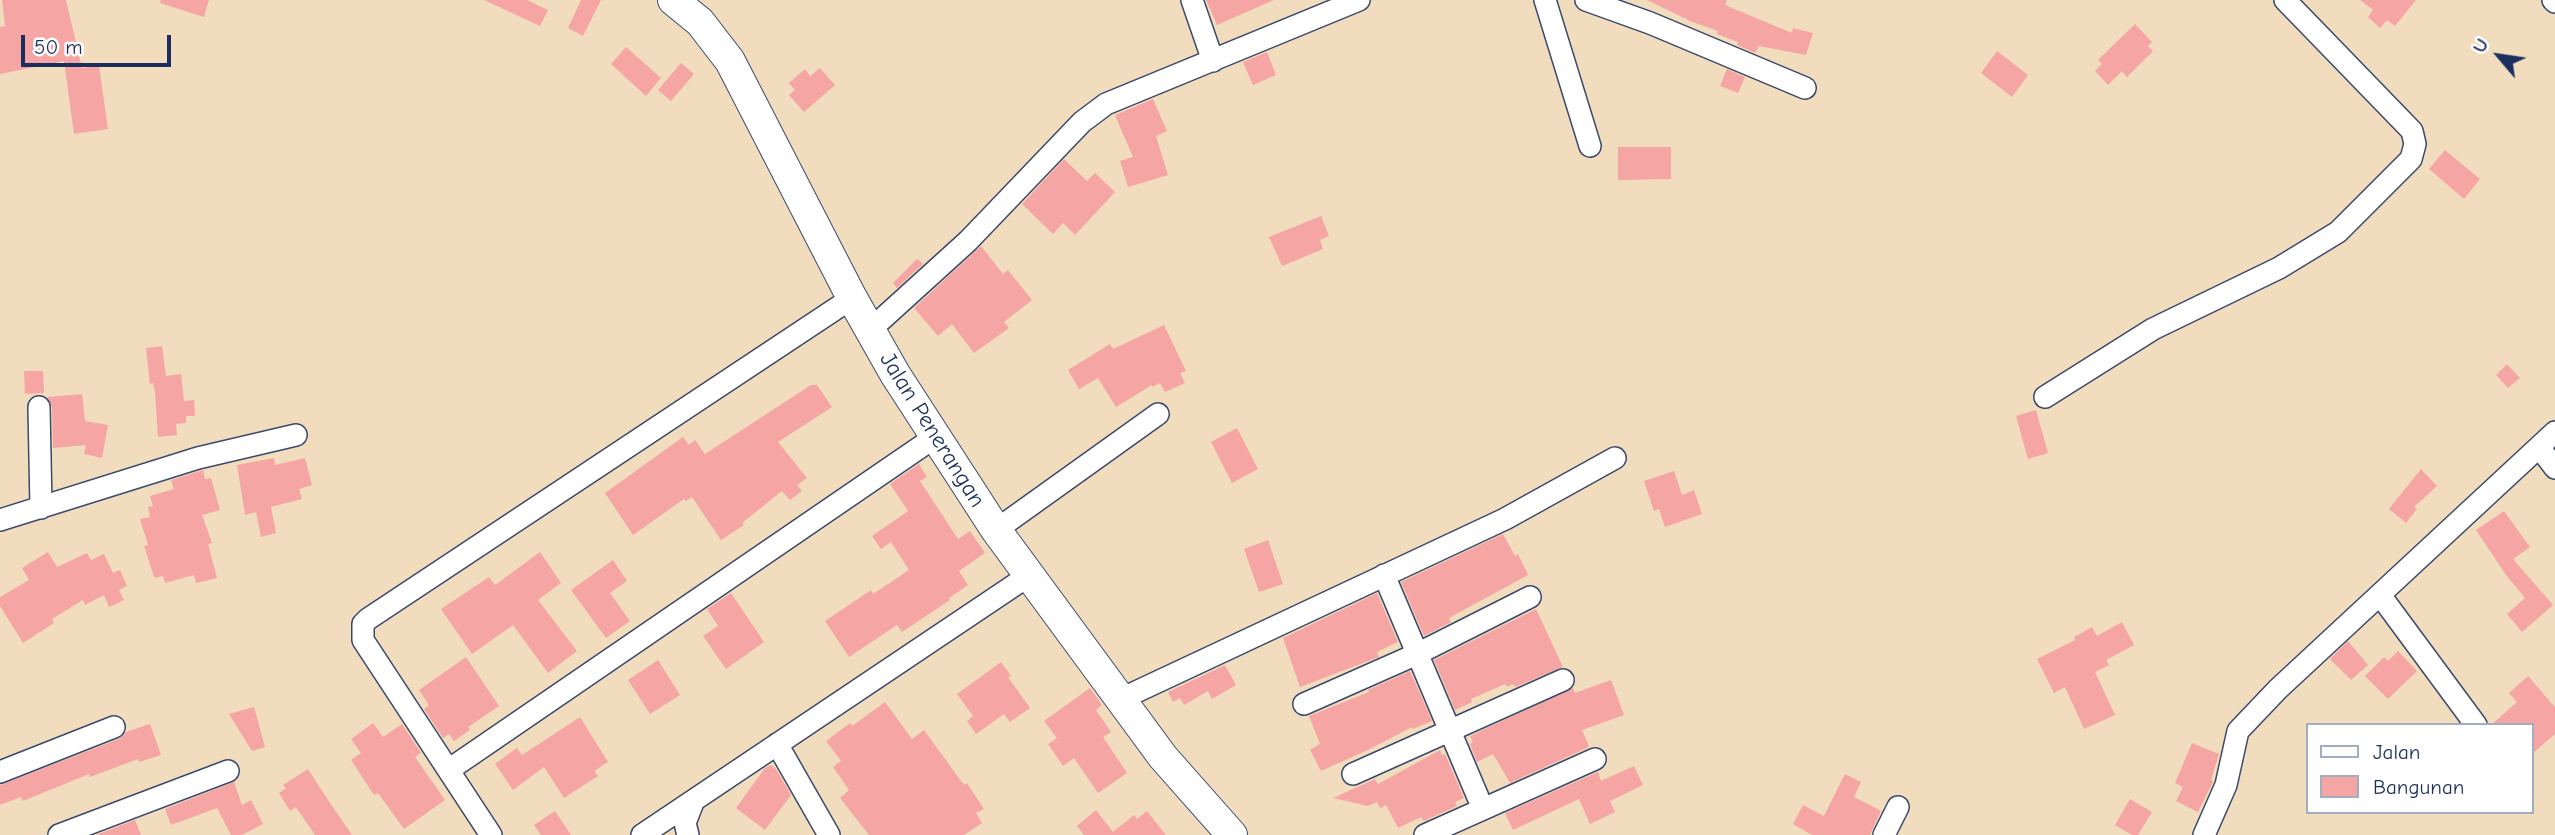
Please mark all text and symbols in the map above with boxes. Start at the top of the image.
scale bar [24,21,175,65]
north arrow [2464,21,2534,91]
text: 50 m [34,35,83,59]
text: U [2468,35,2493,57]
street label: Jalan Penerangan [873,347,991,513]
legend [2306,723,2534,814]
text: Jalan [2373,740,2420,764]
text: Bangunan [2373,775,2464,799]

